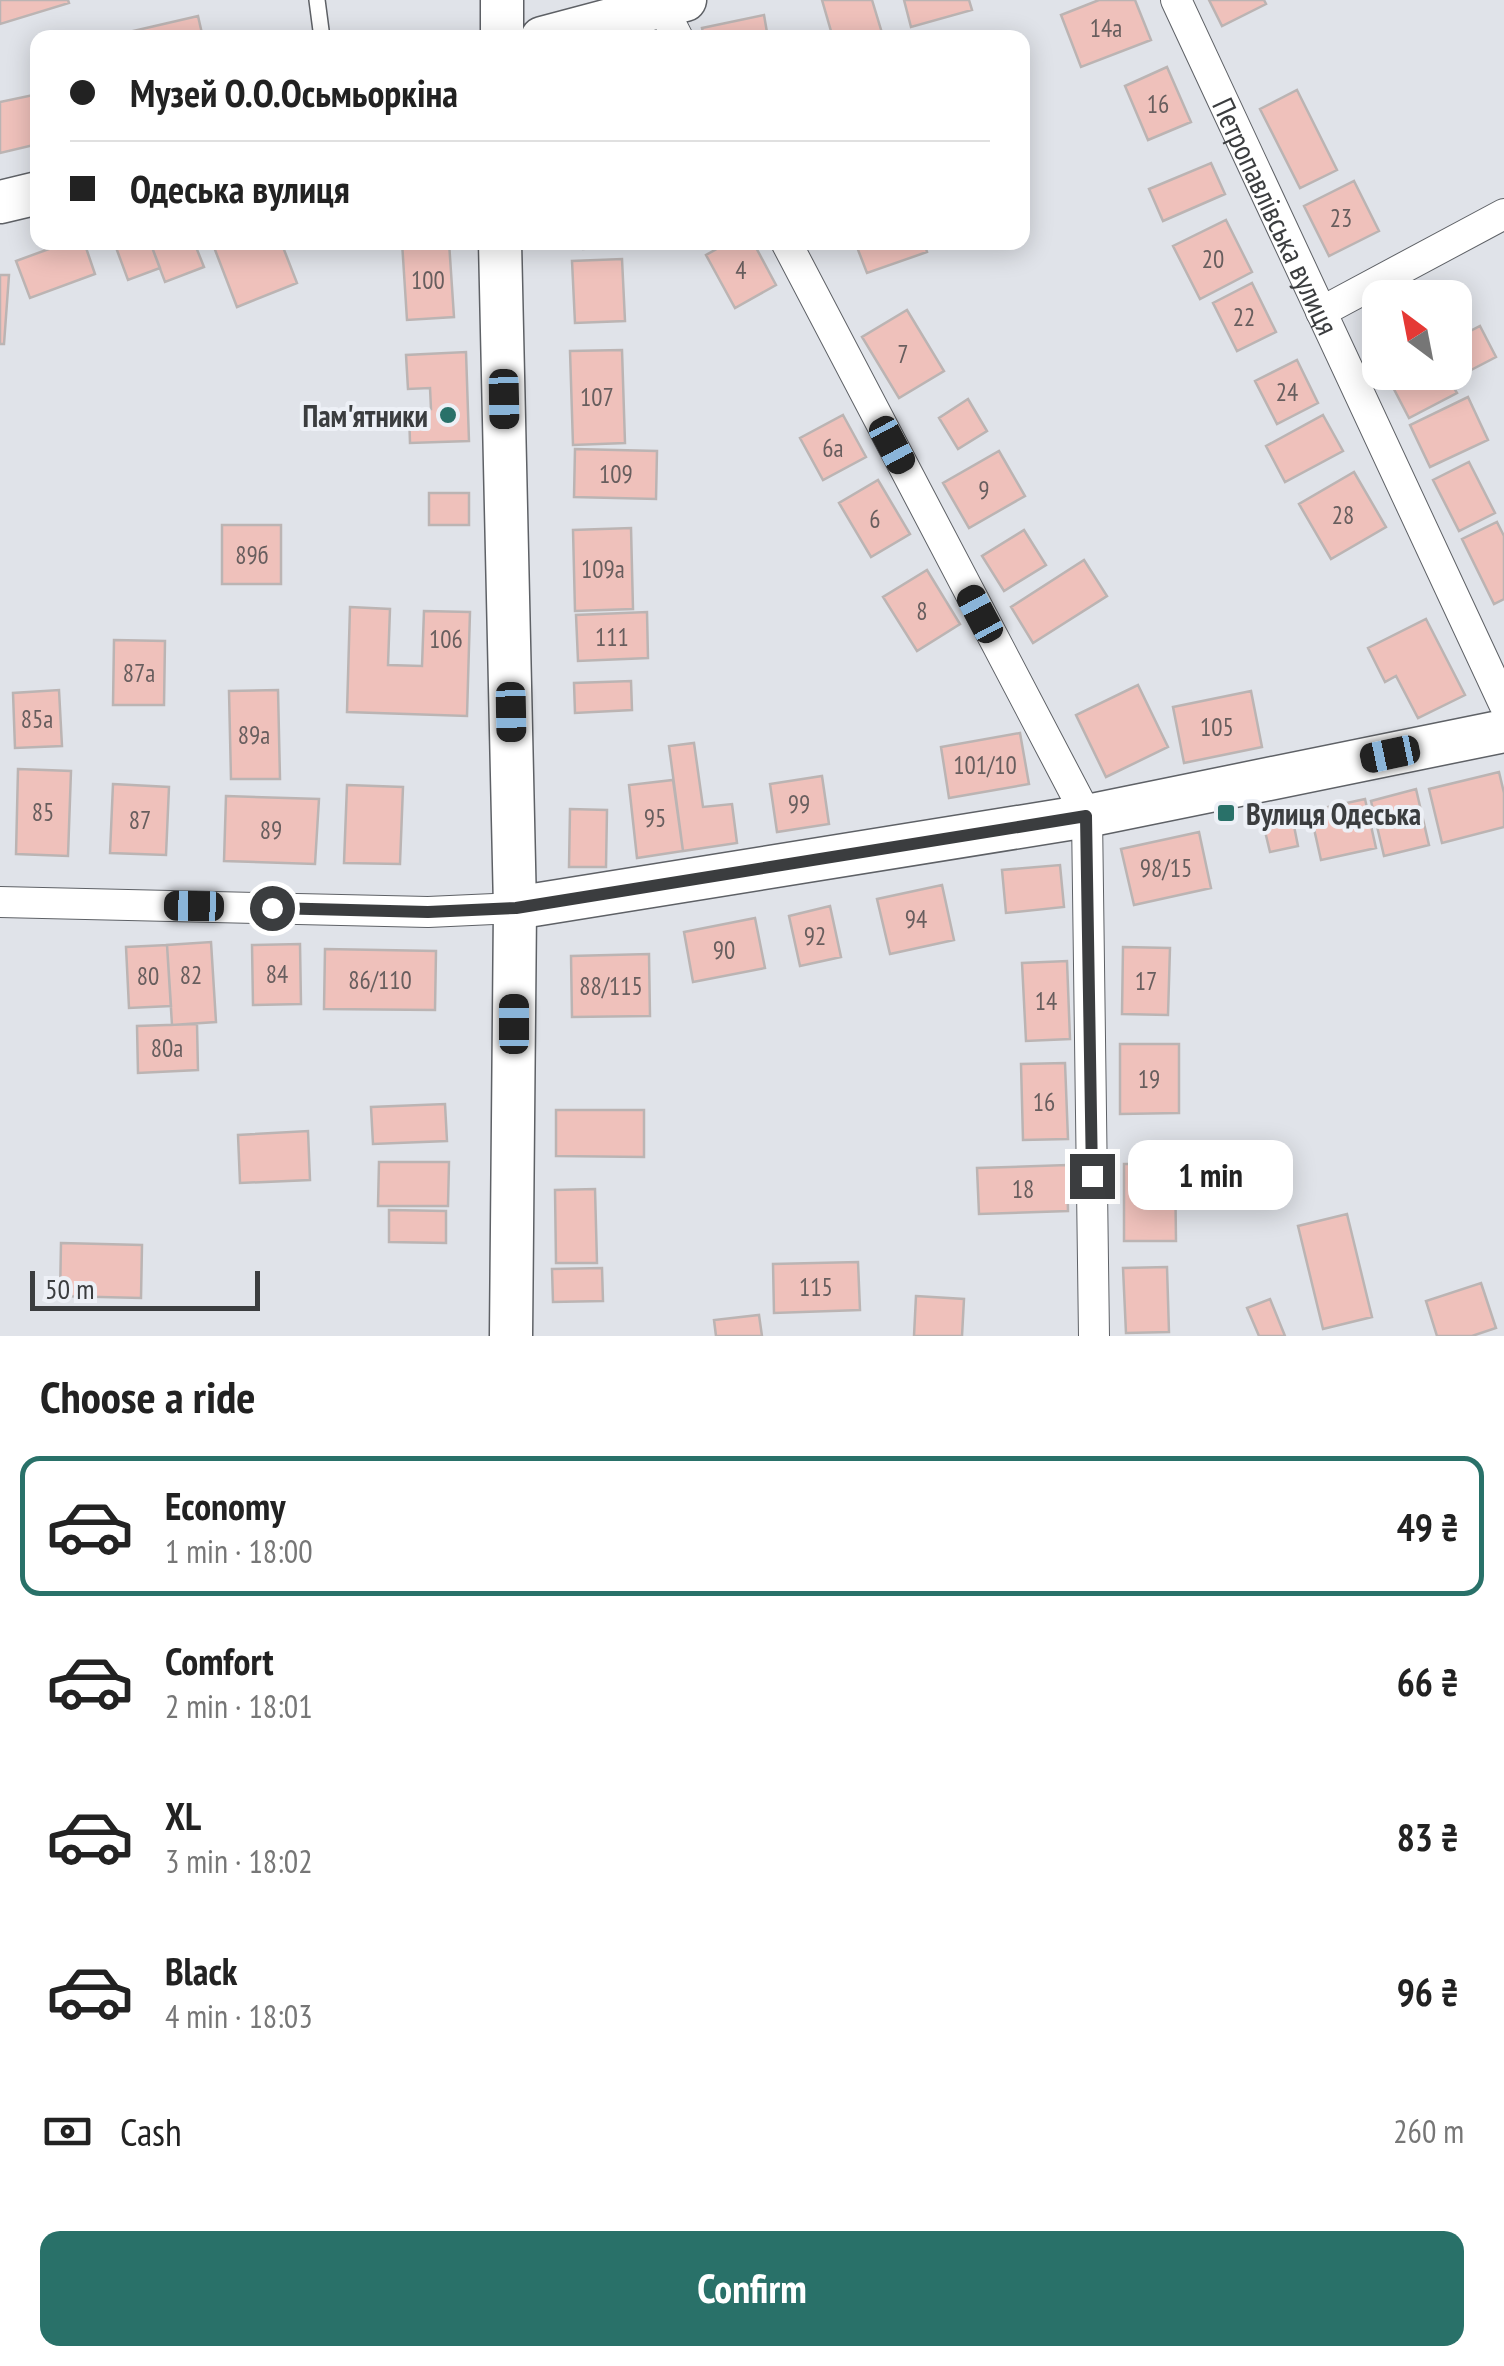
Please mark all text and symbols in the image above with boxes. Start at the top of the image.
house number: 14а [1090,12,1122,44]
text: Музей О.О.Осьмьоркіна [130,68,458,117]
house number: 16 [1147,88,1169,120]
street label: Петропавлівська вулиця [1205,91,1348,340]
text: Одеська вулиця [130,164,350,213]
house number: 23 [1330,202,1352,234]
house number: 20 [1202,243,1224,275]
house number: 4 [735,254,747,286]
house number: 100 [411,264,445,296]
north arrow [1362,280,1472,390]
map controls [1362,280,1472,390]
house number: 22 [1233,301,1255,333]
house number: 7 [897,338,909,370]
car [488,369,520,429]
house number: 24 [1276,376,1298,408]
house number: 107 [580,381,614,413]
place label: Пам'ятники [302,396,428,435]
marker: Пам'ятники [437,404,459,426]
car [865,411,919,479]
house number: 6а [822,432,844,464]
house number: 109 [599,458,633,490]
house number: 9 [978,474,990,506]
house number: 28 [1332,499,1354,531]
house number: 6 [869,503,881,535]
house number: 89б [235,539,269,571]
house number: 109а [581,553,625,585]
car [953,580,1007,648]
house number: 8 [916,595,928,627]
house number: 111 [595,621,629,653]
house number: 106 [429,623,463,655]
house number: 87а [123,657,155,689]
car [495,682,527,742]
house number: 85а [21,703,53,735]
house number: 105 [1200,711,1234,743]
house number: 89а [238,719,270,751]
car [1358,733,1422,775]
house number: 101/10 [953,749,1017,781]
house number: 99 [788,788,810,820]
place label: Вулиця Одеська [1246,794,1421,833]
house number: 85 [32,796,54,828]
house number: 95 [644,802,666,834]
marker: Вулиця Одеська [1215,802,1237,824]
house number: 87 [129,804,151,836]
house number: 89 [260,814,282,846]
house number: 98/15 [1140,852,1192,884]
route start [250,886,295,931]
car [164,890,224,922]
house number: 94 [905,903,927,935]
house number: 92 [804,920,826,952]
house number: 90 [713,934,735,966]
house number: 84 [266,958,288,990]
house number: 82 [180,959,202,991]
house number: 80 [137,960,159,992]
house number: 86/110 [348,964,412,996]
house number: 17 [1135,965,1157,997]
house number: 88/115 [579,970,643,1002]
house number: 14 [1035,985,1057,1017]
car [499,994,529,1054]
house number: 80а [151,1032,183,1064]
house number: 19 [1138,1063,1160,1095]
house number: 16 [1033,1086,1055,1118]
callout: 1 min [1127,1141,1292,1211]
route end [1070,1154,1115,1199]
text: 1 min [1178,1154,1243,1196]
house number: 18 [1012,1173,1034,1205]
scale bar [30,1266,260,1310]
text: 50 m [45,1270,94,1307]
house number: 115 [799,1271,833,1303]
text: Choose a ride [40,1367,255,1425]
icon: car [45,1481,135,1571]
text: Economy [165,1481,285,1530]
text: 49 ₴ [1397,1502,1459,1551]
text: 1 min · 18:00 [165,1530,313,1572]
icon: car [45,1636,135,1726]
text: Comfort [165,1636,274,1685]
text: 66 ₴ [1397,1657,1459,1706]
text: 2 min · 18:01 [165,1685,313,1727]
icon: car [45,1791,135,1881]
text: XL [165,1791,201,1840]
text: 83 ₴ [1397,1812,1459,1861]
text: 3 min · 18:02 [165,1840,313,1882]
icon: car [45,1946,135,2036]
text: Black [165,1946,238,1995]
text: 96 ₴ [1397,1967,1459,2016]
text: 4 min · 18:03 [165,1995,313,2037]
icon: cash [40,2104,95,2159]
text: Cash [120,2107,182,2156]
text: 260 m [1393,2110,1464,2152]
button: Confirm [40,2231,1464,2346]

